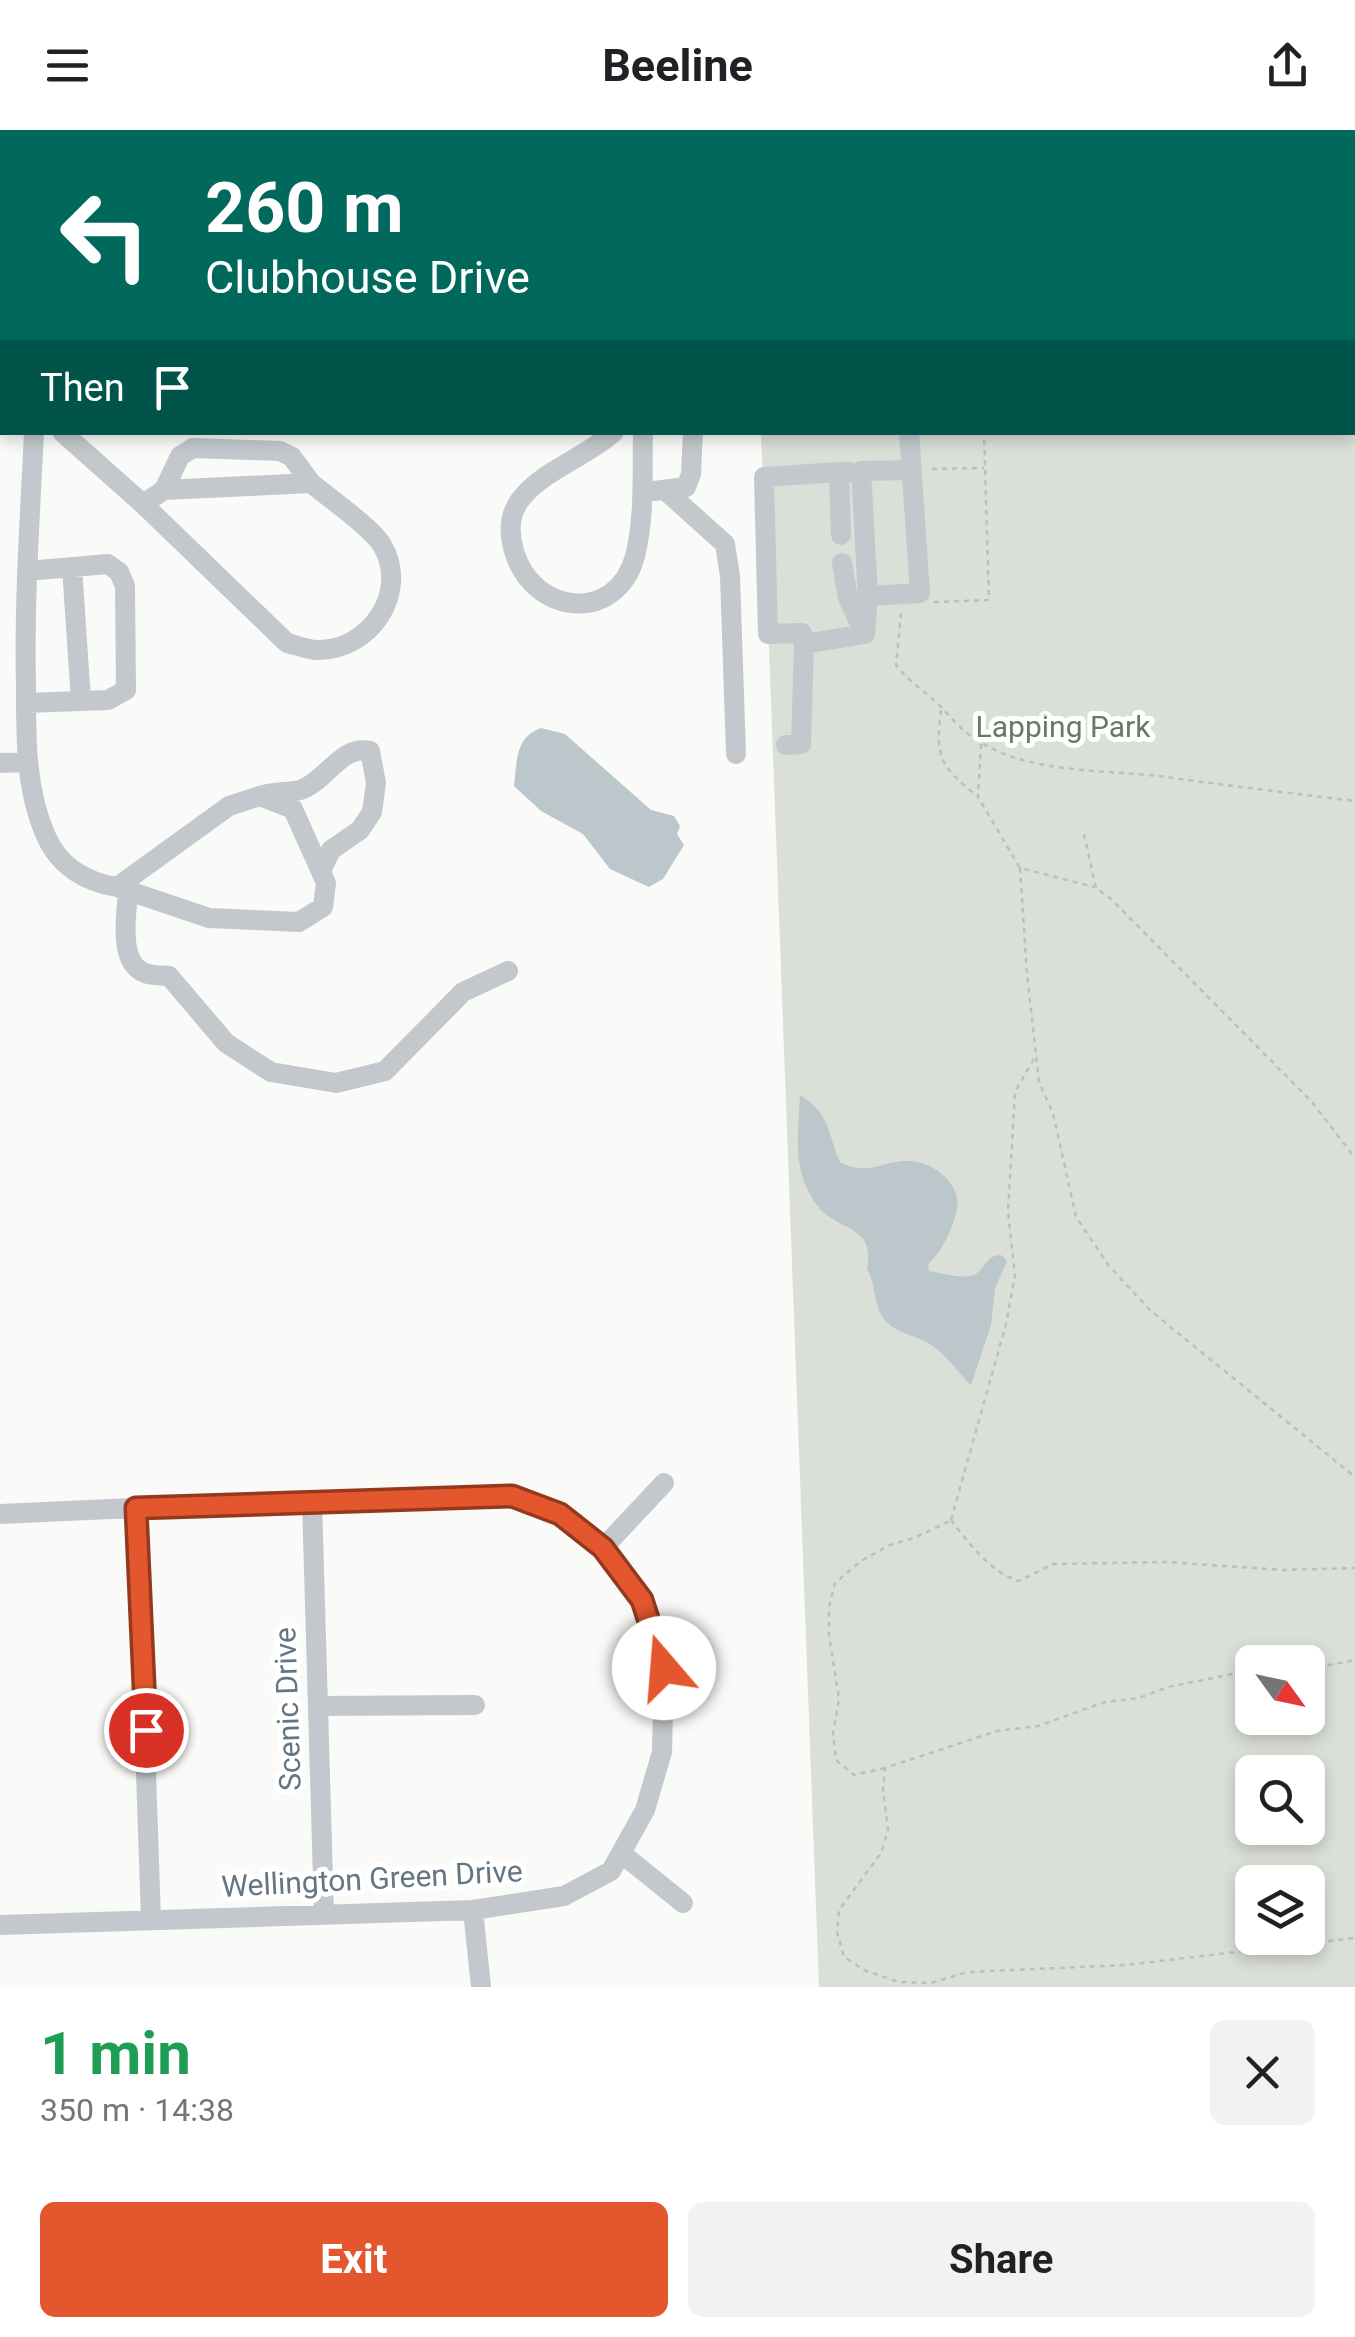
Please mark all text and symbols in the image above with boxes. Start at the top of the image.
icon: menu [40,38,95,93]
icon: share [1260,38,1315,93]
text: Beeline [602,39,753,92]
text: 260 m [205,167,404,249]
icon: left [40,170,170,300]
text: Clubhouse Drive [205,251,530,304]
icon: arrive [145,360,200,415]
text: Then [40,366,125,410]
park label: Lapping Park [976,709,1151,744]
position arrow [612,1616,716,1720]
street label: Scenic Drive [267,1627,308,1791]
north arrow [1235,1645,1325,1735]
map controls [1235,1645,1325,1955]
pin [104,1688,189,1773]
icon: arrive [119,1703,174,1758]
button: search [1235,1755,1325,1845]
street label: Wellington Green Drive [220,1853,523,1904]
button: layers [1235,1865,1325,1955]
text: 1 min [40,2018,191,2089]
button: close [1210,2020,1315,2125]
text: 350 m · 14:38 [40,2091,234,2129]
button: Exit [40,2202,668,2317]
button: Share [688,2202,1315,2317]

